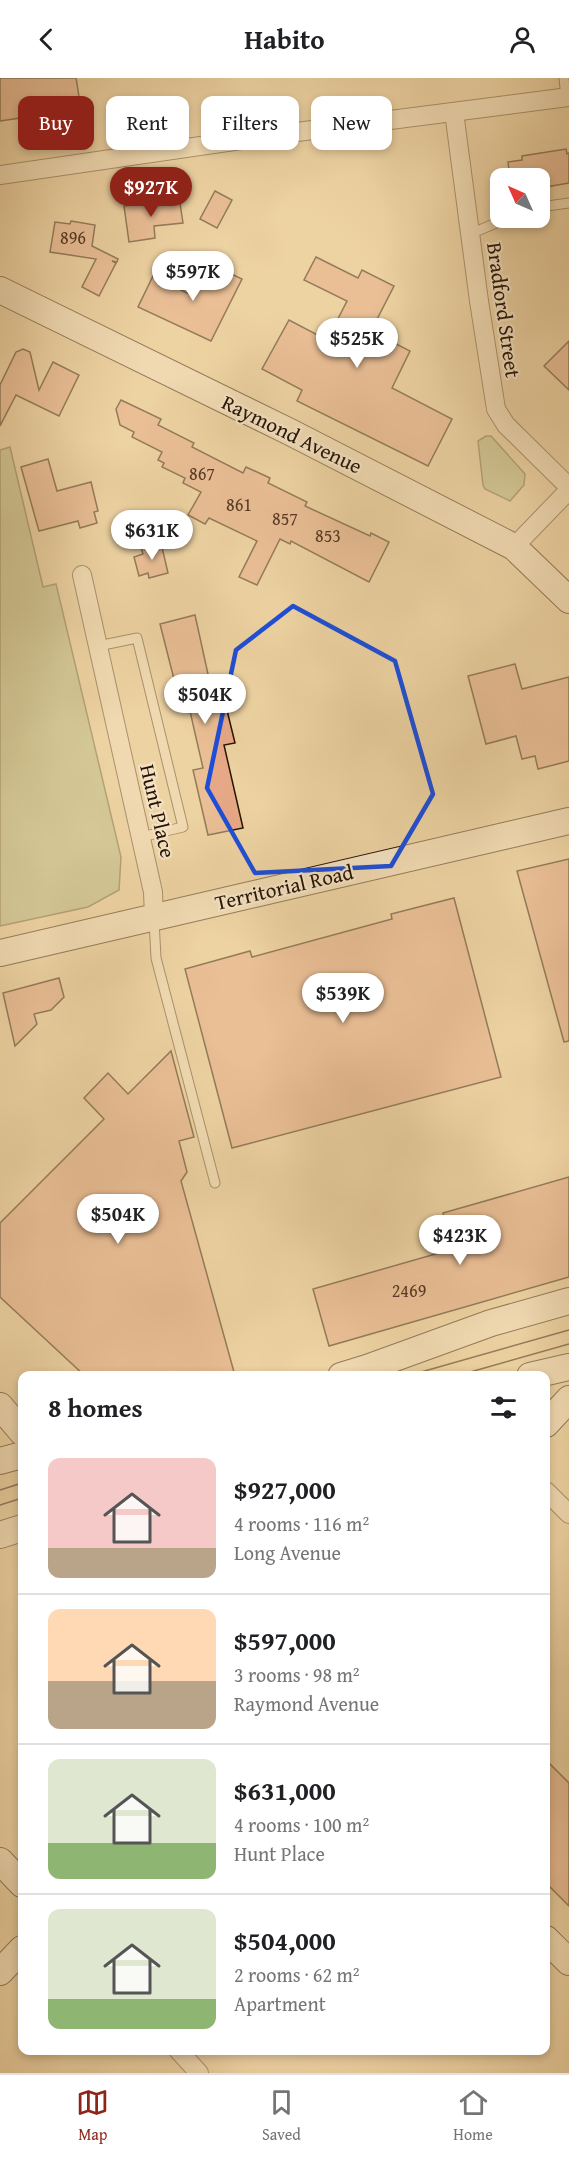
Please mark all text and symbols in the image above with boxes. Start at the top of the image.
text: Habito [244,19,325,59]
icon: back [30,23,63,56]
icon: person [506,23,539,56]
chip: Buy [18,96,94,150]
chip: Rent [106,96,189,150]
chip: Filters [201,96,299,150]
chip: New [311,96,392,150]
pin: $927K [109,167,193,218]
north arrow [490,168,550,228]
map controls [490,168,550,228]
text: $927K [124,172,178,201]
house number: 896 [60,224,86,251]
street label: Bradford Street [479,240,529,380]
pin: $597K [151,251,235,302]
text: $597K [166,256,220,285]
pin: $525K [315,318,399,369]
text: $525K [330,323,384,352]
street label: Raymond Avenue [217,387,367,481]
house number: 867 [189,460,215,487]
house number: 861 [226,491,252,518]
house number: 857 [272,505,298,532]
pin: $631K [110,510,194,561]
text: $631K [125,515,179,544]
house number: 853 [315,522,341,549]
pin: $504K [163,674,247,725]
text: $504K [178,679,232,708]
street label: Hunt Place [132,761,184,861]
street label: Territorial Road [212,856,357,918]
pin: $539K [301,973,385,1024]
text: $539K [316,978,370,1007]
pin: $504K [76,1194,160,1245]
text: $504K [91,1199,145,1228]
pin: $423K [418,1215,502,1266]
text: $423K [433,1220,487,1249]
house number: 2469 [392,1277,426,1304]
text: 8 homes [48,1388,143,1427]
icon: filters [487,1391,520,1424]
text: $927,000 [234,1470,336,1509]
icon: home [96,1482,168,1554]
text: 4 rooms · 116 m² [234,1509,369,1538]
text: Long Avenue [234,1538,341,1567]
text: $597,000 [234,1621,336,1660]
icon: home [96,1633,168,1705]
text: 3 rooms · 98 m² [234,1660,360,1689]
text: Raymond Avenue [234,1689,379,1718]
text: $631,000 [234,1771,336,1810]
icon: home [96,1783,168,1855]
text: 4 rooms · 100 m² [234,1810,369,1839]
text: Hunt Place [234,1839,325,1868]
text: $504,000 [234,1921,336,1960]
icon: home [96,1933,168,2005]
text: 2 rooms · 62 m² [234,1960,360,1989]
text: Apartment [234,1989,326,2018]
tab: Map [76,2086,109,2146]
tab: Saved [262,2086,301,2146]
tab: Home [453,2086,493,2146]

